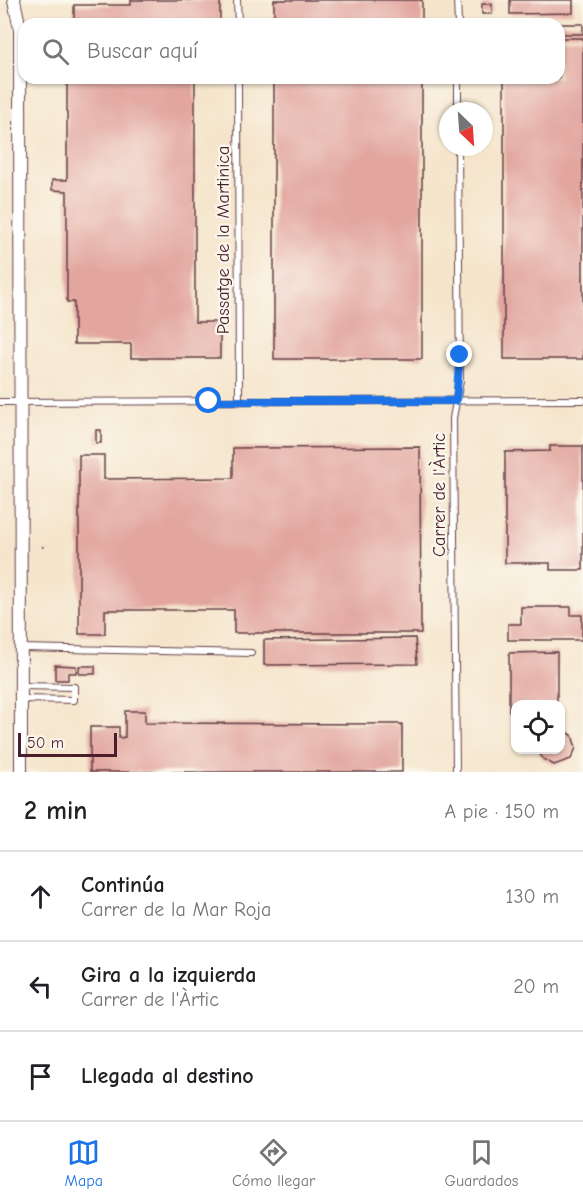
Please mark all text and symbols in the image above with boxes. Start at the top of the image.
search box [18,18,565,84]
icon: search [39,35,72,68]
text: Buscar aquí [87,38,198,64]
north arrow [439,102,493,156]
street label: Passatge de la Martinica [213,146,234,334]
route end [446,341,472,367]
route start [195,387,221,413]
street label: Carrer de l'Àrtic [428,433,450,557]
map controls [511,700,565,754]
button: locate [511,700,565,754]
scale bar [18,730,117,758]
text: 50 m [27,734,64,752]
text: 2 min [24,796,87,826]
text: A pie · 150 m [444,800,559,823]
text: Continúa [81,872,165,898]
icon: ahead [24,880,57,913]
text: 130 m [506,885,559,908]
text: Carrer de la Mar Roja [81,898,271,921]
text: Gira a la izquierda [81,962,256,988]
icon: left [24,970,57,1003]
text: 20 m [513,975,559,998]
text: Carrer de l'Àrtic [81,988,219,1011]
icon: arrive [24,1060,57,1093]
text: Llegada al destino [81,1063,254,1089]
tab: Mapa [65,1136,103,1190]
tab: Cómo llegar [232,1136,315,1190]
tab: Guardados [444,1136,518,1190]

